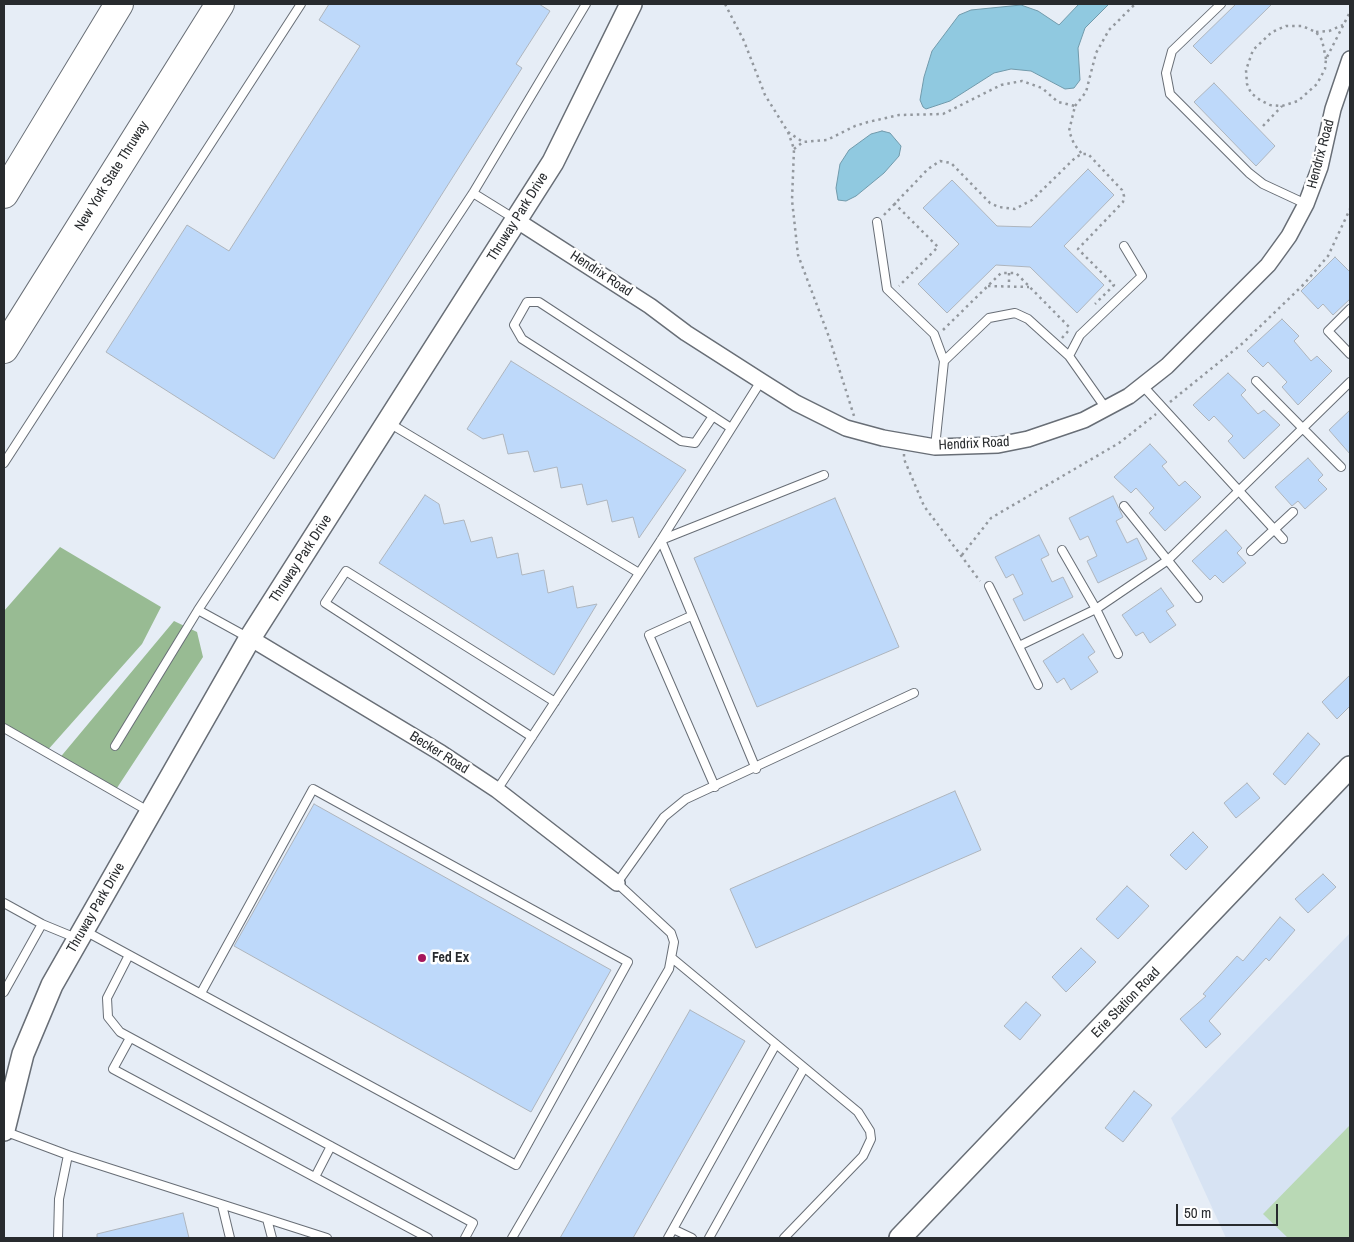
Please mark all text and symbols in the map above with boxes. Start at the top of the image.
street label: New York State Thruway [71,118,153,234]
street label: Hendrix Road [1304,118,1338,190]
street label: Thruway Park Drive [484,170,552,264]
street label: Hendrix Road [567,248,635,300]
street label: Hendrix Road [938,434,1010,454]
street label: Thruway Park Drive [266,512,336,606]
street label: Becker Road [406,728,472,778]
street label: Thruway Park Drive [63,860,129,956]
place label: Fed Ex [432,950,469,966]
marker: Fed Ex [416,952,428,964]
street label: Erie Station Road [1088,964,1164,1042]
scale bar [1179,1194,1282,1226]
text: 50 m [1184,1202,1211,1223]

